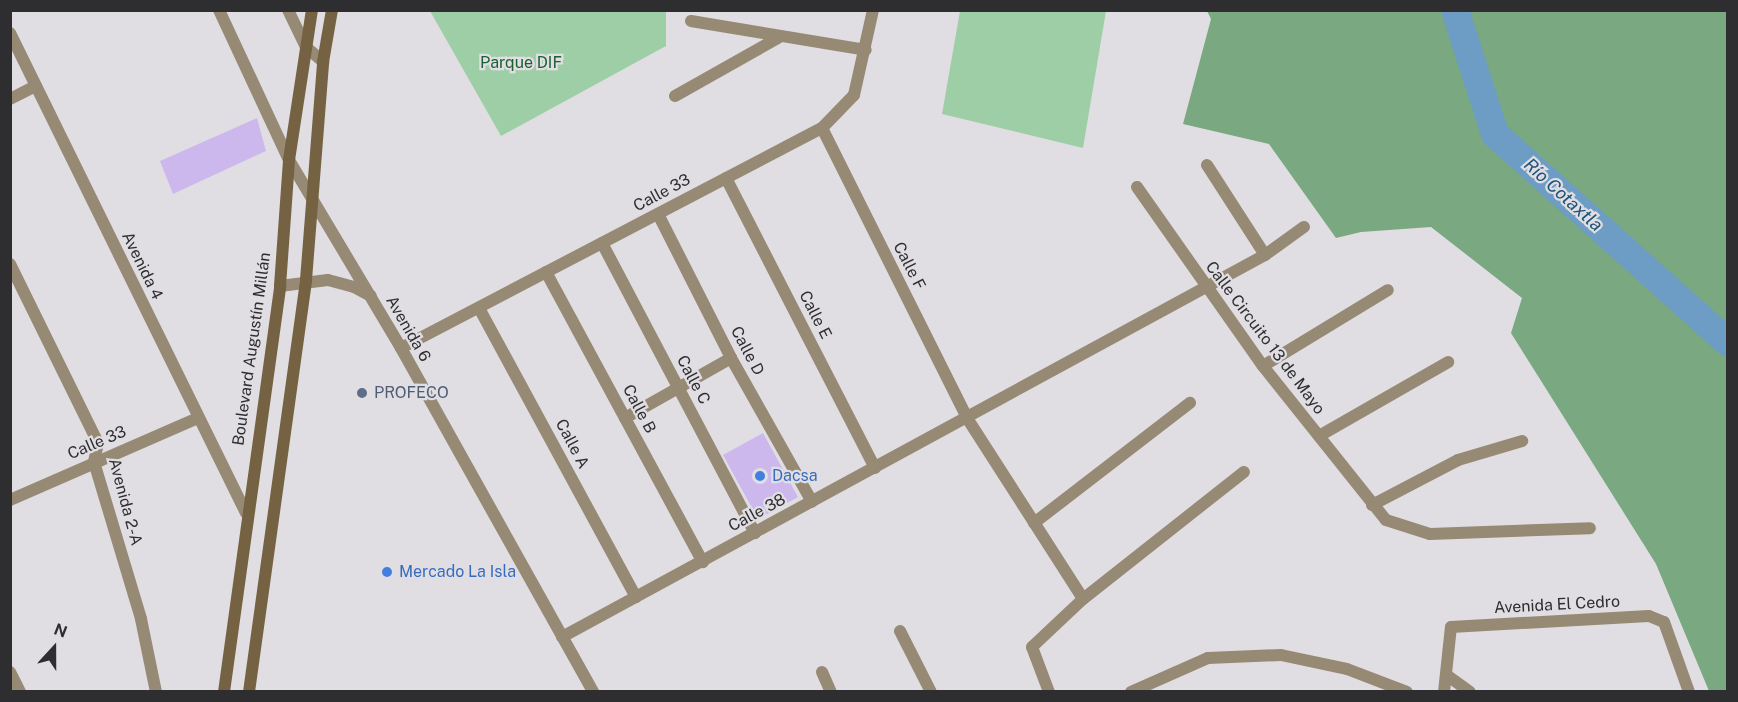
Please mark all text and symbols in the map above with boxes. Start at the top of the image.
park label: Parque DIF [480,53,562,73]
water label: Río Cotaxtla [1519,154,1607,236]
street label: Calle 33 [630,170,694,216]
street label: Avenida 4 [117,229,167,303]
street label: Calle F [889,239,929,293]
street label: Boulevard Augustín Millán [229,251,275,447]
street label: Calle Circuito 13 de Mayo [1201,258,1329,418]
street label: Calle E [795,288,835,342]
street label: Avenida 6 [381,293,435,365]
street label: Calle D [726,323,768,379]
street label: Calle C [672,352,714,408]
street label: Calle B [618,381,660,437]
place label: PROFECO [374,383,449,403]
marker: PROFECO [355,386,369,400]
street label: Calle A [551,416,593,472]
street label: Calle 33 [65,422,129,464]
street label: Avenida 2-A [104,456,146,548]
place label: Dacsa [772,466,818,486]
marker: Dacsa [753,469,767,483]
street label: Calle 38 [725,490,789,536]
place label: Mercado La Isla [399,562,516,582]
marker: Mercado La Isla [380,565,394,579]
street label: Avenida El Cedro [1493,592,1621,618]
north arrow [24,618,84,678]
text: N [51,620,70,642]

